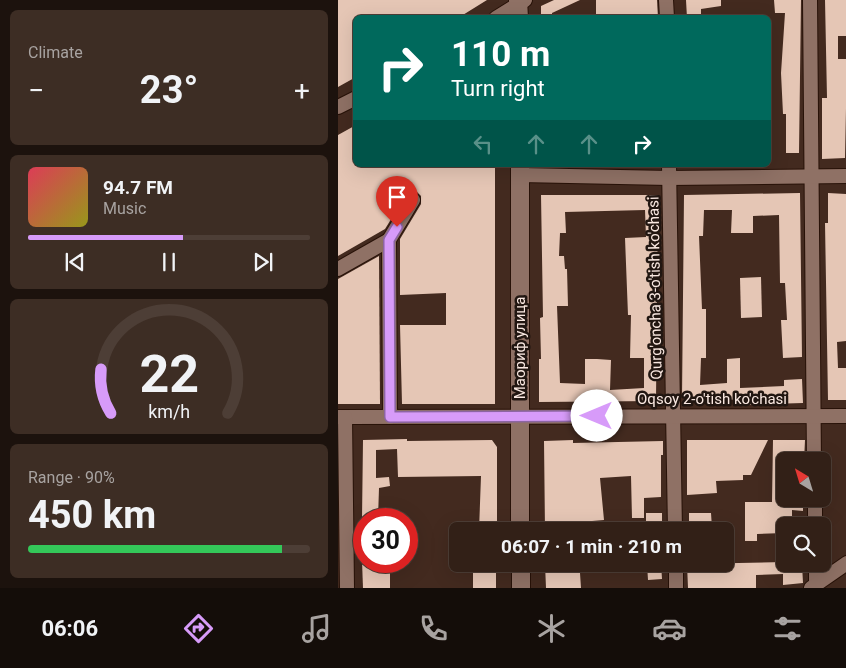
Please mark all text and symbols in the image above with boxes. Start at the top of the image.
text: 110 m [451,34,550,75]
icon: right [368,35,433,100]
text: Climate [28,43,83,62]
text: 23° [140,68,198,112]
text: − [28,74,44,107]
text: + [294,74,310,107]
text: Turn right [451,76,545,101]
icon: left [469,130,497,158]
icon: ahead [522,130,550,158]
icon: ahead [575,130,603,158]
icon: right [628,130,656,158]
text: 94.7 FM [103,176,173,199]
pin [376,176,418,227]
icon: arrive [383,183,411,211]
street label: Qurg'oncha 3-o'tish ko'chasi [644,196,666,380]
text: Music [103,199,146,218]
icon: previous [61,248,89,276]
icon: pause [155,248,183,276]
icon: next [249,248,277,276]
street label: Маориф улица [511,297,529,399]
text: 22 [139,344,199,405]
position arrow [570,389,622,441]
street label: Oqsoy 2-o'tish ko'chasi [637,390,787,408]
text: km/h [148,401,190,422]
north arrow [776,452,830,508]
map controls [776,452,831,572]
text: Range · 90% [28,468,115,487]
text: 450 km [28,493,156,537]
speed limit sign: 30 [353,508,418,573]
button: search [776,517,831,572]
text: 06:07 · 1 min · 210 m [501,535,682,558]
icon: directions [181,611,216,646]
icon: music [299,611,334,646]
icon: phone [416,611,451,646]
icon: climate [534,611,569,646]
icon: car [652,611,687,646]
icon: filters [770,611,805,646]
text: 06:06 [41,616,98,641]

